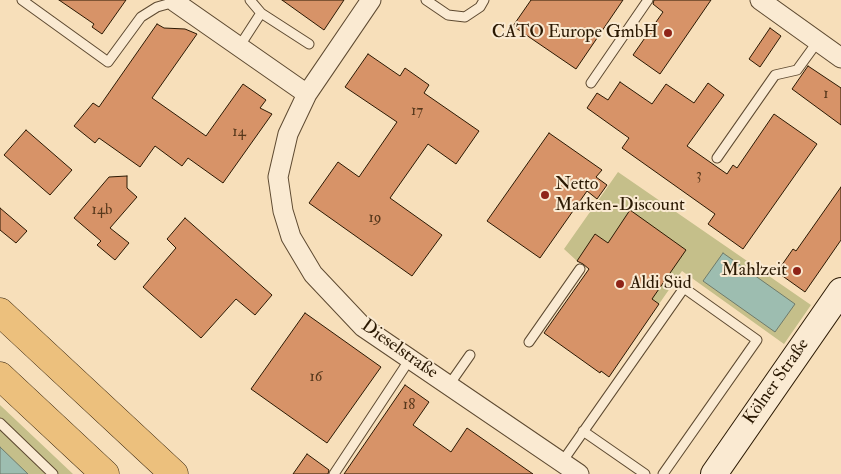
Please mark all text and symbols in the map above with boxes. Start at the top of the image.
place label: CATO Europe GmbH [492,22,658,44]
marker: CATO Europe GmbH [662,27,674,39]
house number: 1 [823,86,829,104]
house number: 17 [411,103,423,121]
house number: 14 [232,124,246,142]
house number: 3 [696,167,702,185]
place label: Netto Marken-Discount [555,174,685,216]
marker: Netto Marken-Discount [539,189,551,201]
house number: 14b [92,202,112,220]
house number: 19 [369,210,381,228]
place label: Mahlzeit [721,260,787,282]
marker: Mahlzeit [791,265,803,277]
place label: Aldi Süd [630,273,692,295]
marker: Aldi Süd [614,278,626,290]
street label: Dieselstraße [357,316,441,384]
street label: Kölner Straße [739,335,815,429]
house number: 16 [310,369,322,387]
house number: 18 [403,397,415,415]

